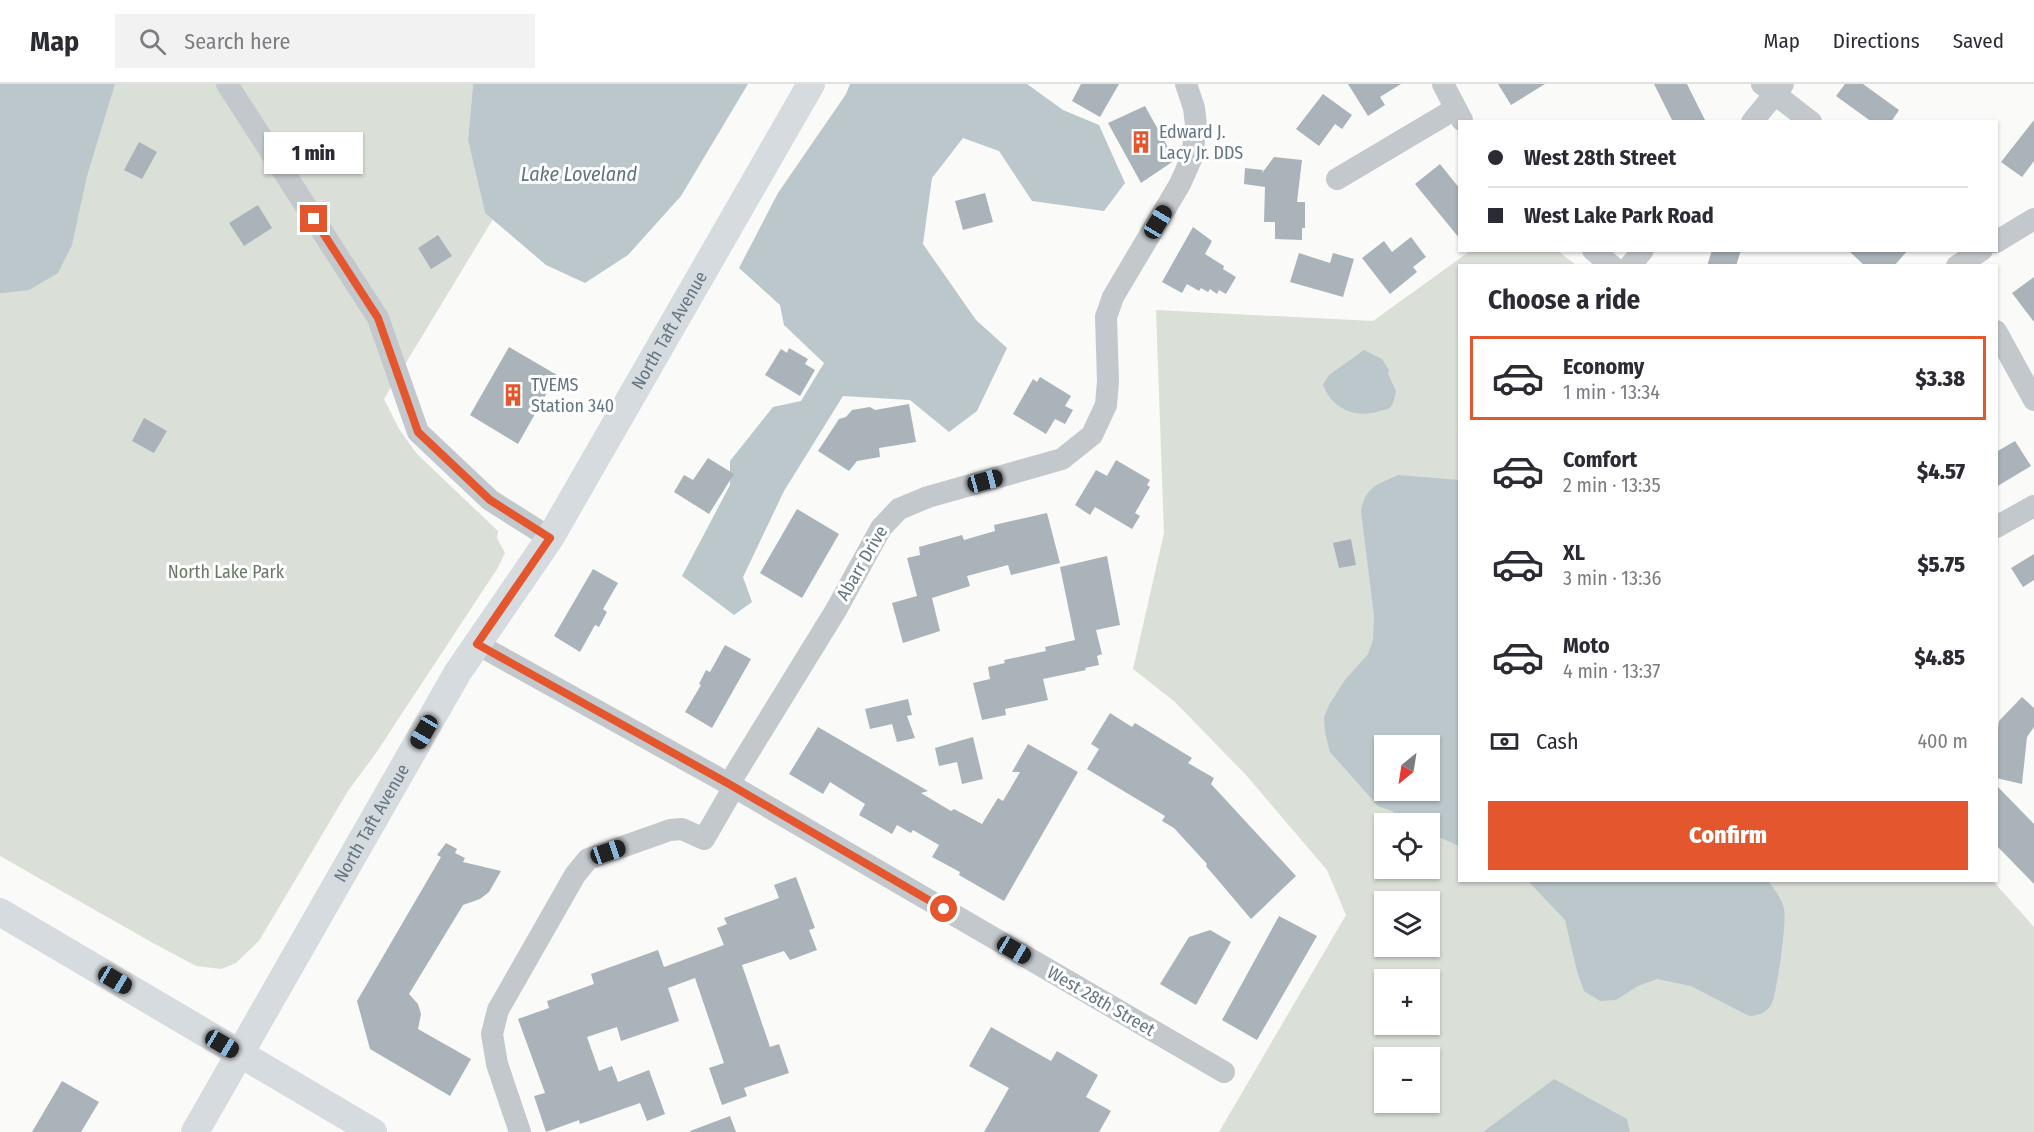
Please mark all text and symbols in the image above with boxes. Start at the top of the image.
search box [115,14,535,68]
text: Map [30,25,79,58]
icon: search [136,25,169,58]
text: Search here [184,28,290,55]
text: Map [1763,28,1800,54]
text: Directions [1833,28,1920,54]
text: Saved [1953,28,2004,54]
place label: Edward J. Lacy Jr. DDS [1159,121,1243,164]
building icon: Edward J. Lacy Jr. DDS [1128,129,1154,155]
callout: 1 min [264,132,364,174]
text: 1 min [292,141,335,165]
text: West 28th Street [1524,144,1676,171]
water label: Lake Loveland [521,162,638,186]
car [1141,202,1175,242]
text: West Lake Park Road [1524,202,1714,229]
route end [300,205,327,232]
street label: North Taft Avenue [627,267,712,393]
text: Choose a ride [1488,284,1640,316]
icon: car [1491,351,1545,405]
text: Economy [1563,353,1644,380]
text: $3.38 [1915,365,1965,392]
place label: TVEMS Station 340 [531,374,614,417]
text: 1 min · 13:34 [1563,380,1660,404]
building icon: TVEMS Station 340 [500,382,526,408]
icon: car [1491,444,1545,498]
text: Comfort [1563,446,1637,473]
text: $4.57 [1917,458,1965,485]
car [965,468,1005,494]
text: 2 min · 13:35 [1563,473,1661,497]
street label: Abarr Drive [832,522,892,604]
icon: car [1491,537,1545,591]
text: XL [1563,539,1585,566]
text: $5.75 [1917,551,1965,578]
park label: North Lake Park [168,561,285,583]
text: 3 min · 13:36 [1563,566,1662,590]
icon: car [1491,630,1545,684]
text: Moto [1563,632,1610,659]
text: $4.85 [1914,644,1965,671]
text: 4 min · 13:37 [1563,659,1660,683]
car [407,712,441,752]
icon: cash [1488,725,1521,758]
text: Cash [1536,728,1579,755]
text: 400 m [1917,729,1968,753]
north arrow [1374,735,1440,801]
map controls [1374,735,1440,1113]
street label: North Taft Avenue [329,760,414,886]
button: Confirm [1488,801,1968,870]
button: locate [1374,813,1440,879]
car [588,838,628,866]
button: layers [1374,891,1440,957]
route start [930,895,957,922]
car [994,933,1034,967]
street label: West 28th Street [1043,961,1159,1041]
car [95,963,135,997]
button: + [1374,969,1440,1035]
car [202,1027,242,1061]
button: − [1374,1047,1440,1113]

